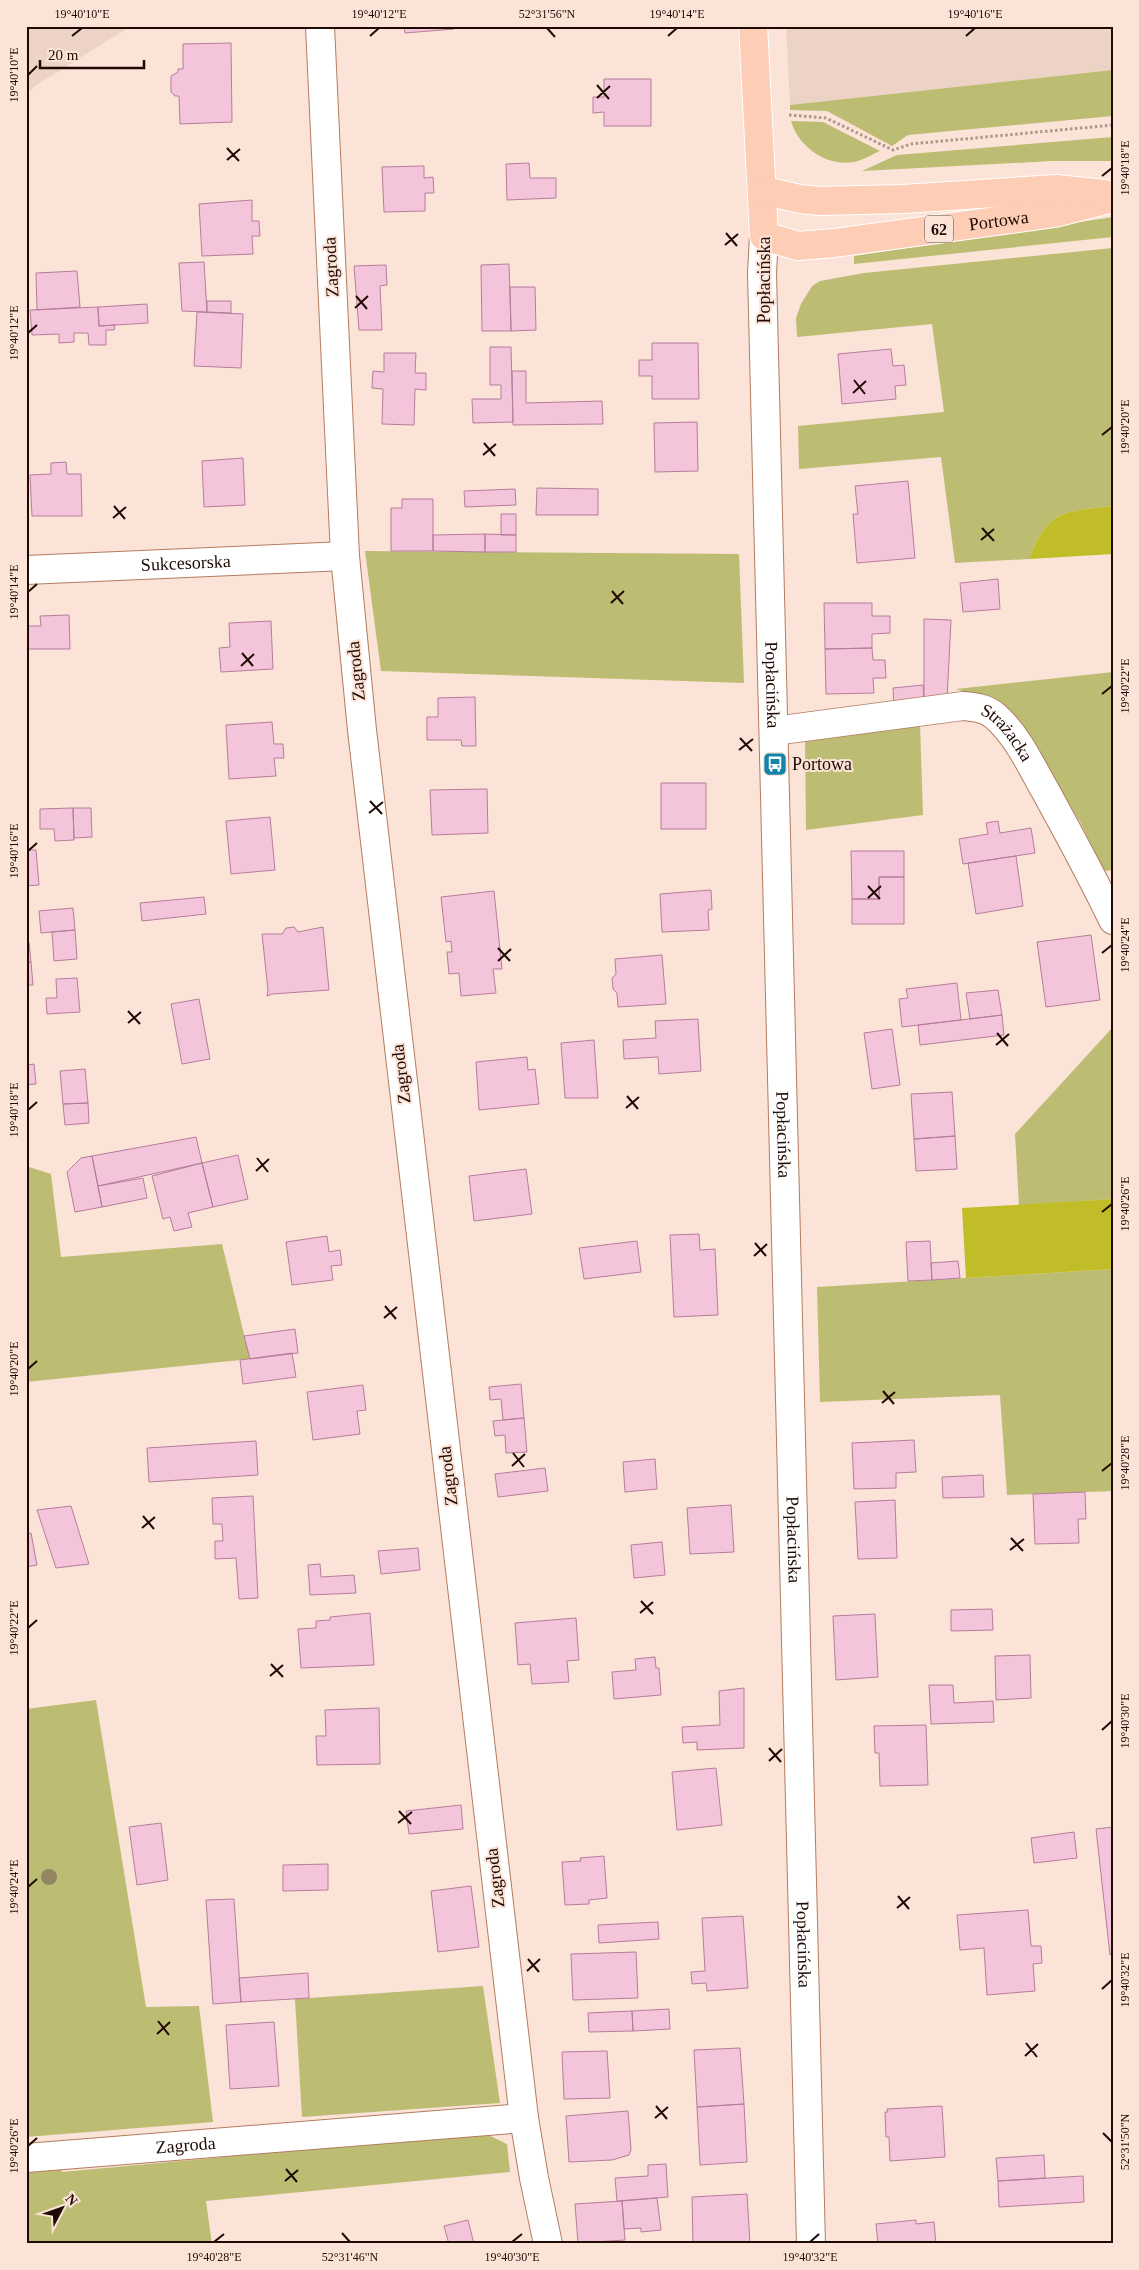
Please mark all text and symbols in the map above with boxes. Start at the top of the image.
text: 19°40'10"E [54,7,110,21]
text: 19°40'12"E [351,7,407,21]
text: 52°31'56"N [519,7,576,21]
text: 19°40'14"E [649,7,705,21]
text: 19°40'16"E [947,7,1003,21]
scale bar [40,38,144,70]
text: 19°40'10"E [7,47,21,103]
text: 20 m [48,47,79,63]
text: 19°40'18"E [1118,140,1132,196]
street label: Portowa [968,207,1030,235]
road number: 62 [925,215,953,242]
street label: Zagroda [319,237,343,297]
street label: Popłacińska [754,237,774,324]
text: 19°40'12"E [7,305,21,361]
text: 19°40'20"E [1118,399,1132,455]
street label: Sukcesorska [140,551,231,575]
text: 19°40'14"E [7,564,21,620]
street label: Zagroda [343,640,369,702]
street label: Popłacińska [761,641,783,729]
text: 19°40'22"E [1118,658,1132,714]
street label: Strażacka [978,700,1037,765]
bus stop icon: Portowa [762,751,788,777]
place label: Portowa [792,754,852,774]
text: 19°40'16"E [7,823,21,879]
text: 19°40'24"E [1118,917,1132,973]
street label: Zagroda [387,1043,415,1105]
text: 19°40'18"E [7,1082,21,1138]
street label: Popłacińska [772,1091,795,1178]
text: 19°40'26"E [1118,1176,1132,1232]
text: 19°40'20"E [7,1341,21,1397]
text: 19°40'28"E [1118,1435,1132,1491]
street label: Zagroda [434,1445,462,1507]
street label: Popłacińska [782,1496,805,1583]
text: 19°40'22"E [7,1600,21,1656]
text: 19°40'30"E [1118,1693,1132,1749]
street label: Zagroda [481,1847,509,1909]
text: 19°40'24"E [7,1859,21,1915]
street label: Popłacińska [792,1901,815,1988]
text: 19°40'32"E [1118,1952,1132,2008]
text: 52°31'50"N [1118,2113,1132,2170]
text: 19°40'26"E [7,2118,21,2174]
street label: Zagroda [155,2133,216,2158]
north arrow [38,2182,88,2232]
text: N [62,2191,80,2209]
text: 19°40'28"E [186,2250,242,2264]
text: 52°31'46"N [322,2250,379,2264]
text: 19°40'30"E [484,2250,540,2264]
text: 19°40'32"E [782,2250,838,2264]

